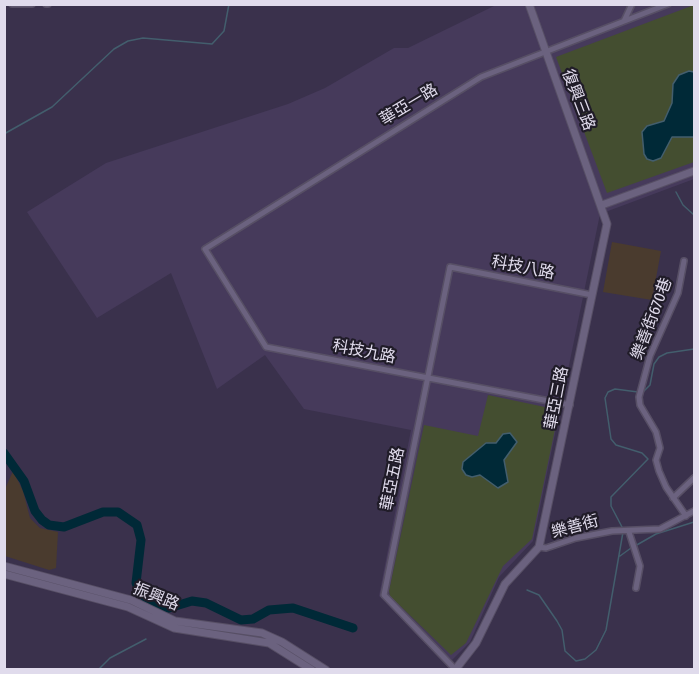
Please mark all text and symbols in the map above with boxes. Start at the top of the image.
street label: 復興三路 [558,67,598,133]
street label: 華亞一路 [377,80,441,130]
street label: 科技八路 [490,252,556,284]
street label: 樂善街670巷 [628,275,676,363]
street label: 科技九路 [331,336,397,368]
street label: 華亞三路 [541,365,573,431]
street label: 華亞五路 [377,446,409,512]
street label: 樂善街 [549,512,601,542]
street label: 振興路 [130,579,182,615]

